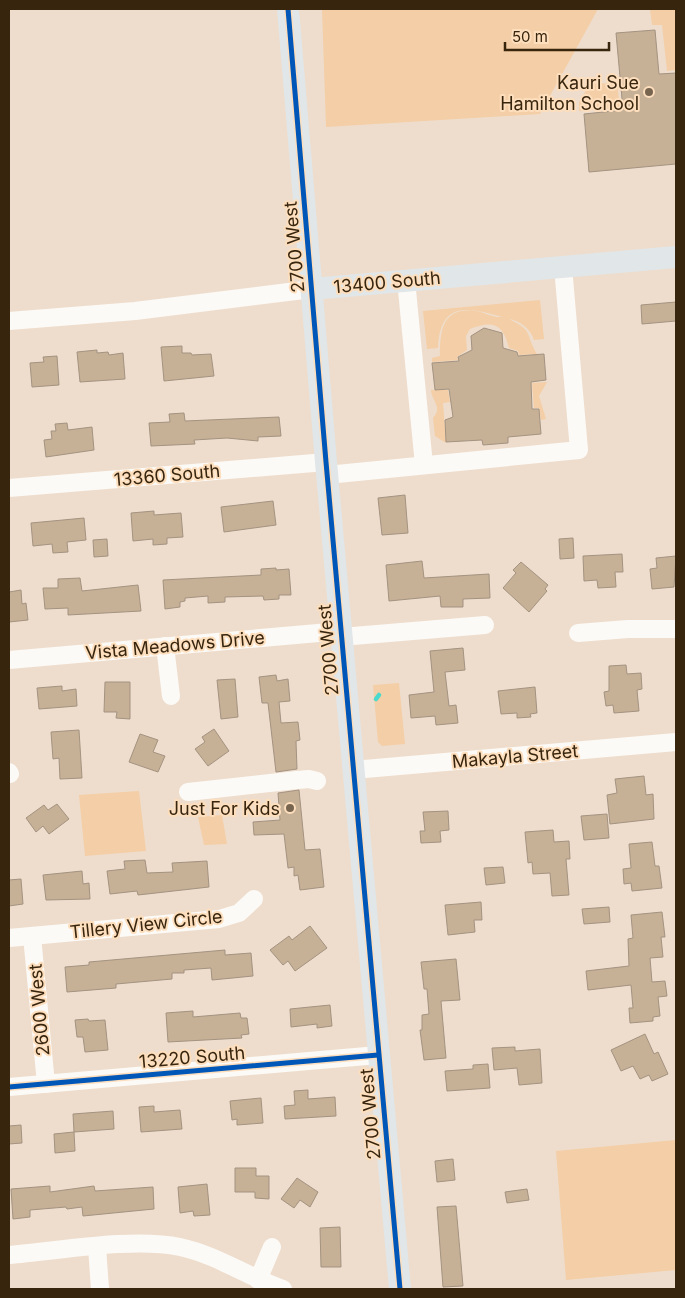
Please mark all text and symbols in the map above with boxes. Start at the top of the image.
scale bar [505,20,609,52]
text: 50 m [512,27,548,46]
place label: Kauri Sue Hamilton School [500,72,639,114]
marker: Kauri Sue Hamilton School [643,86,655,98]
street label: 2700 West [280,200,308,293]
street label: 13400 South [333,267,441,297]
street label: 13360 South [113,460,221,490]
street label: 2700 West [314,603,342,696]
street label: Vista Meadows Drive [84,627,266,663]
street label: Makayla Street [451,740,579,772]
place label: Just For Kids [169,798,280,819]
marker: Just For Kids [284,802,296,814]
street label: Tillery View Circle [69,906,223,942]
street label: 2600 West [24,963,53,1057]
street label: 13220 South [138,1042,246,1072]
street label: 2700 West [356,1067,384,1160]

